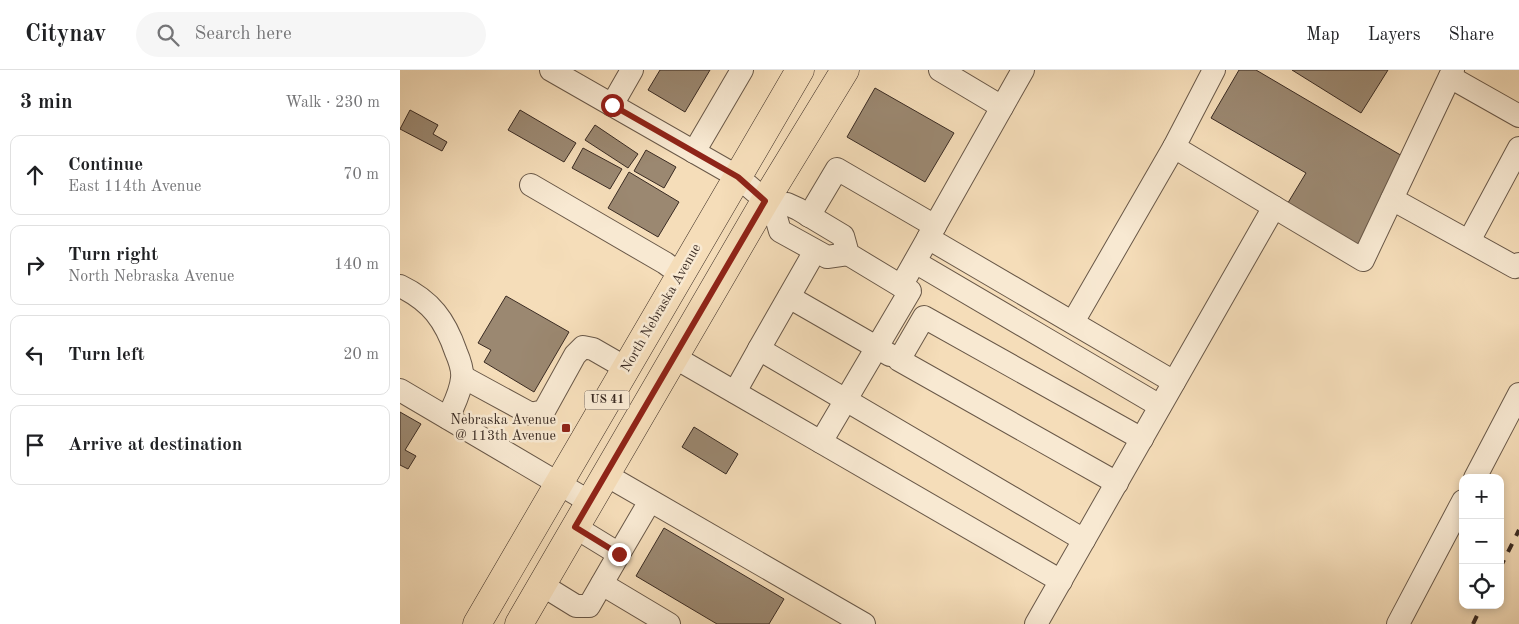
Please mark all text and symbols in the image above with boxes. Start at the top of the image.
search box [136,12,486,57]
icon: search [154,21,182,49]
text: Citynav [25,23,106,47]
text: Search here [194,25,292,44]
text: Map [1306,26,1340,44]
text: Layers [1368,26,1420,44]
text: Share [1448,26,1494,44]
text: 3 min [20,92,73,113]
route start [601,94,624,117]
text: Walk · 230 m [285,95,380,111]
text: Continue [68,156,143,175]
icon: ahead [21,161,49,189]
text: 70 m [343,167,379,183]
text: East 114th Avenue [68,179,201,195]
street label: North Nebraska Avenue [619,241,703,375]
text: Turn right [68,246,158,265]
icon: right [21,251,49,279]
text: 140 m [334,257,379,273]
text: North Nebraska Avenue [68,269,234,285]
icon: left [21,341,49,369]
text: Turn left [68,346,145,365]
text: 20 m [343,347,379,363]
road number: US 41 [584,390,630,410]
place label: Nebraska Avenue @ 113th Avenue [450,413,556,443]
marker: Nebraska Avenue @ 113th Avenue [560,422,572,434]
icon: arrive [21,431,49,459]
text: Arrive at destination [68,436,242,455]
map controls [1459,474,1504,609]
button: + [1459,474,1504,519]
button: − [1459,519,1504,564]
route end [608,543,631,566]
button: locate [1459,564,1504,609]

